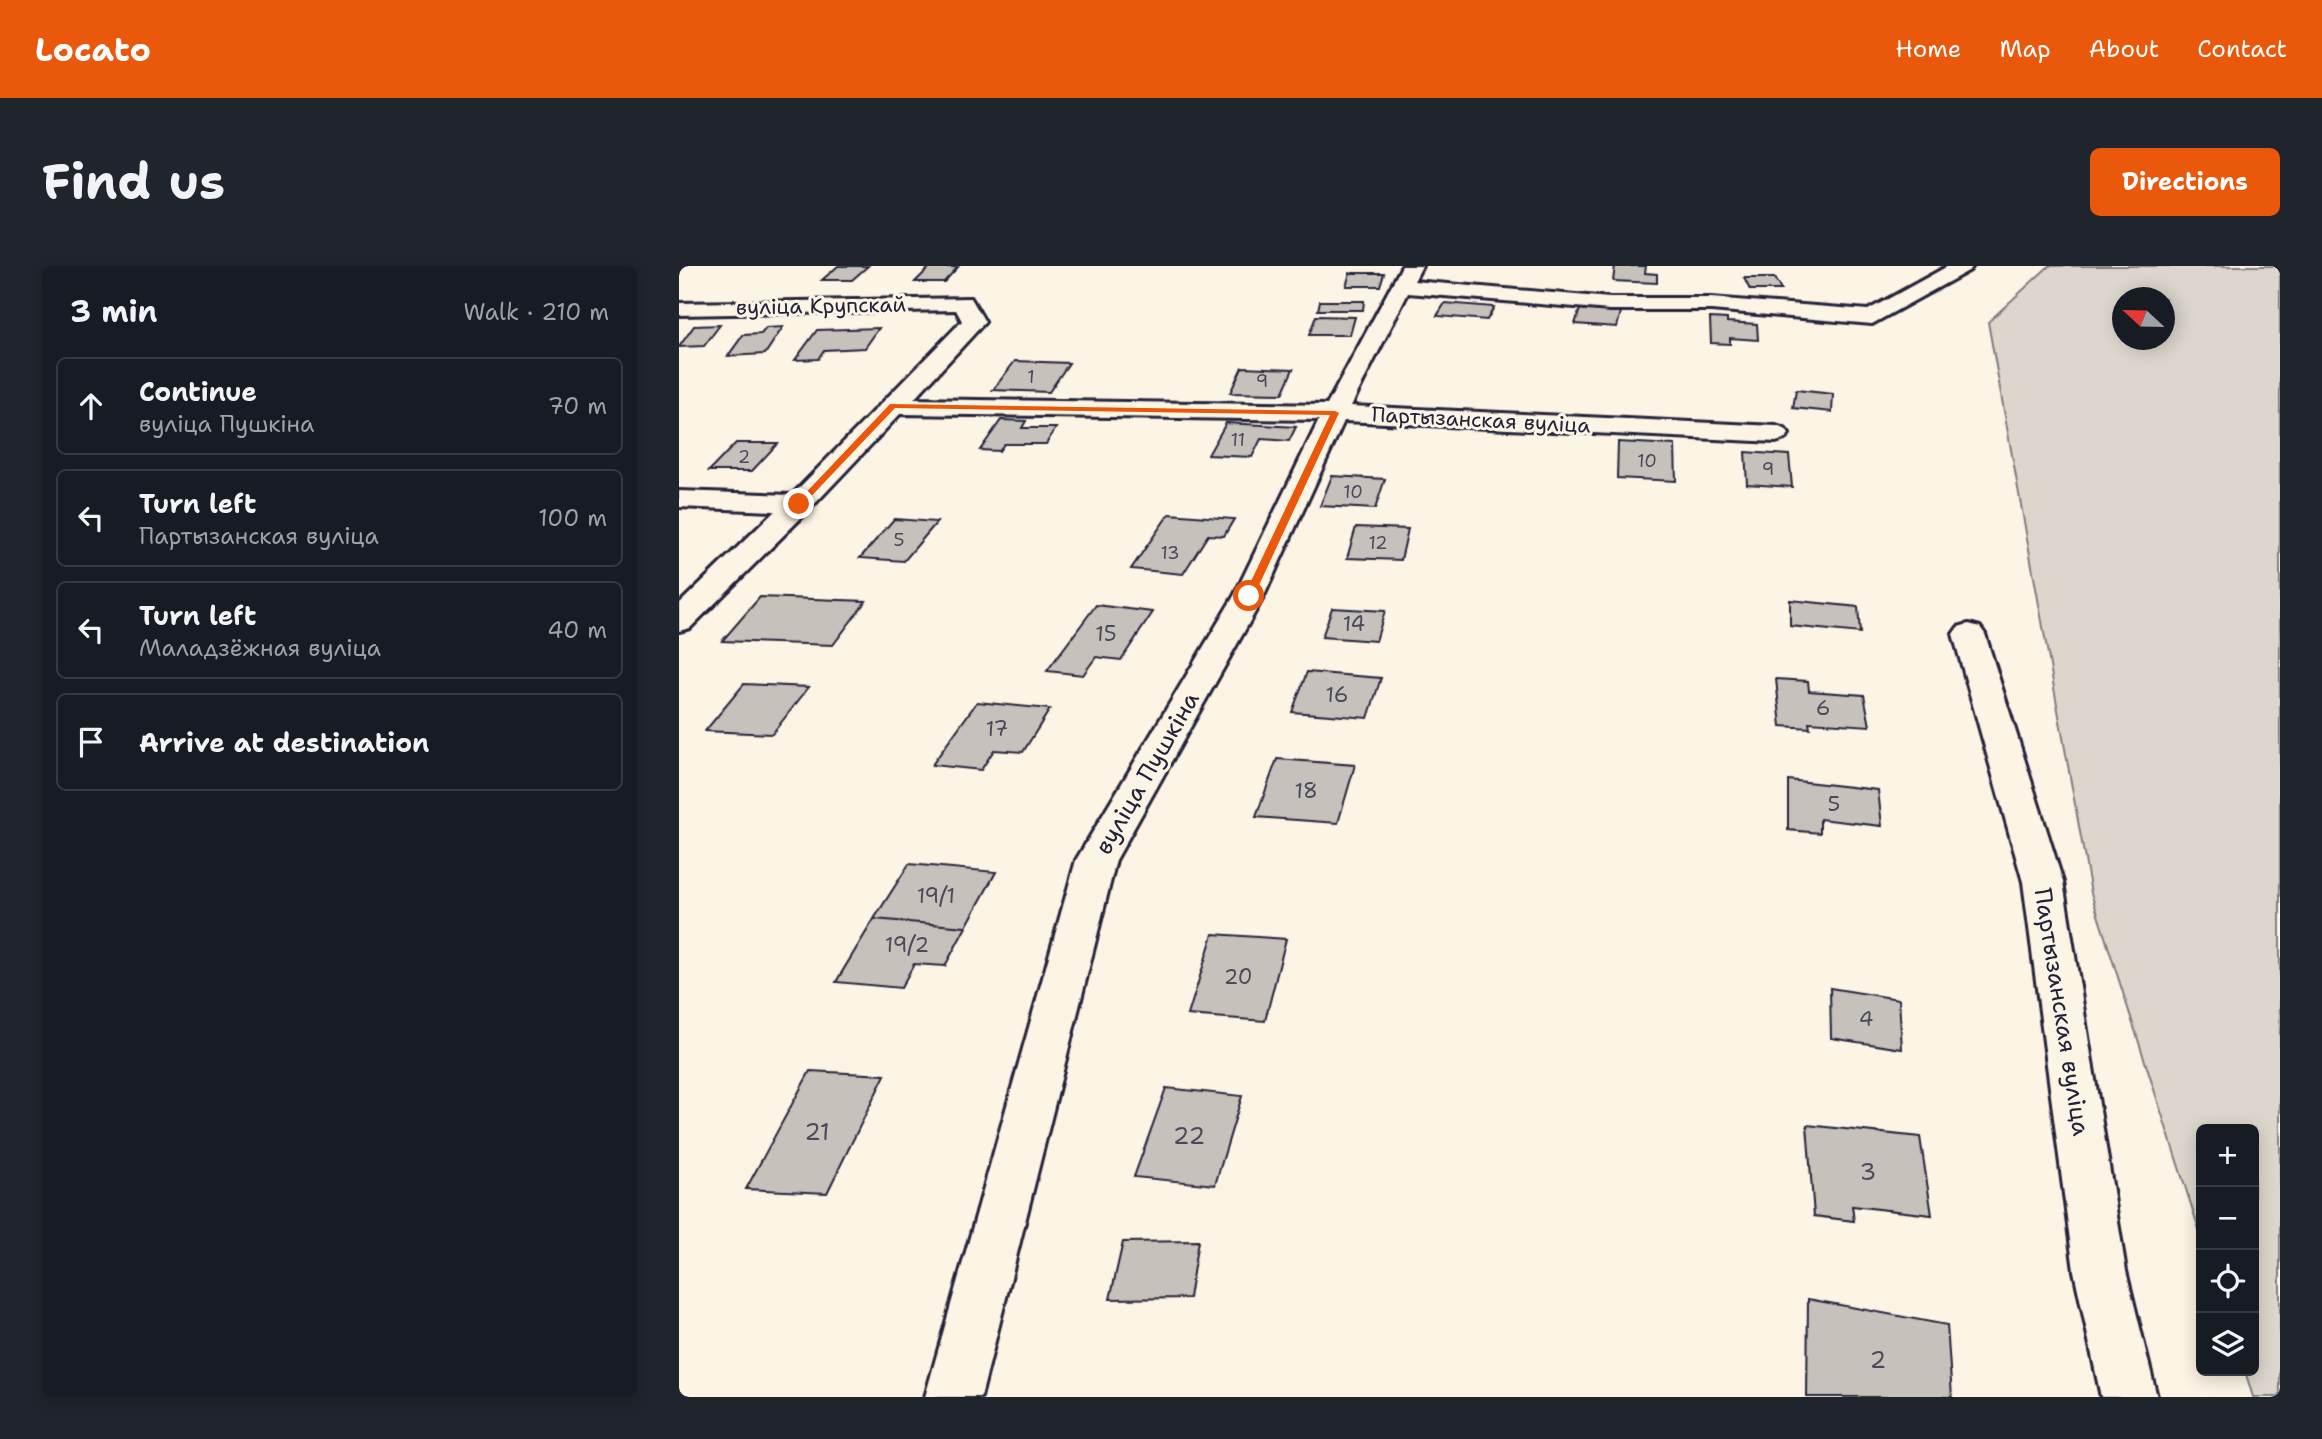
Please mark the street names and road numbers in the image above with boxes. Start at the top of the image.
street label: вуліца Крупскай [736,291,907,321]
street label: Партызанская вуліца [1371,400,1591,440]
street label: вуліца Пушкіна [1087,686,1207,860]
street label: Партызанская вуліца [2027,886,2097,1138]

